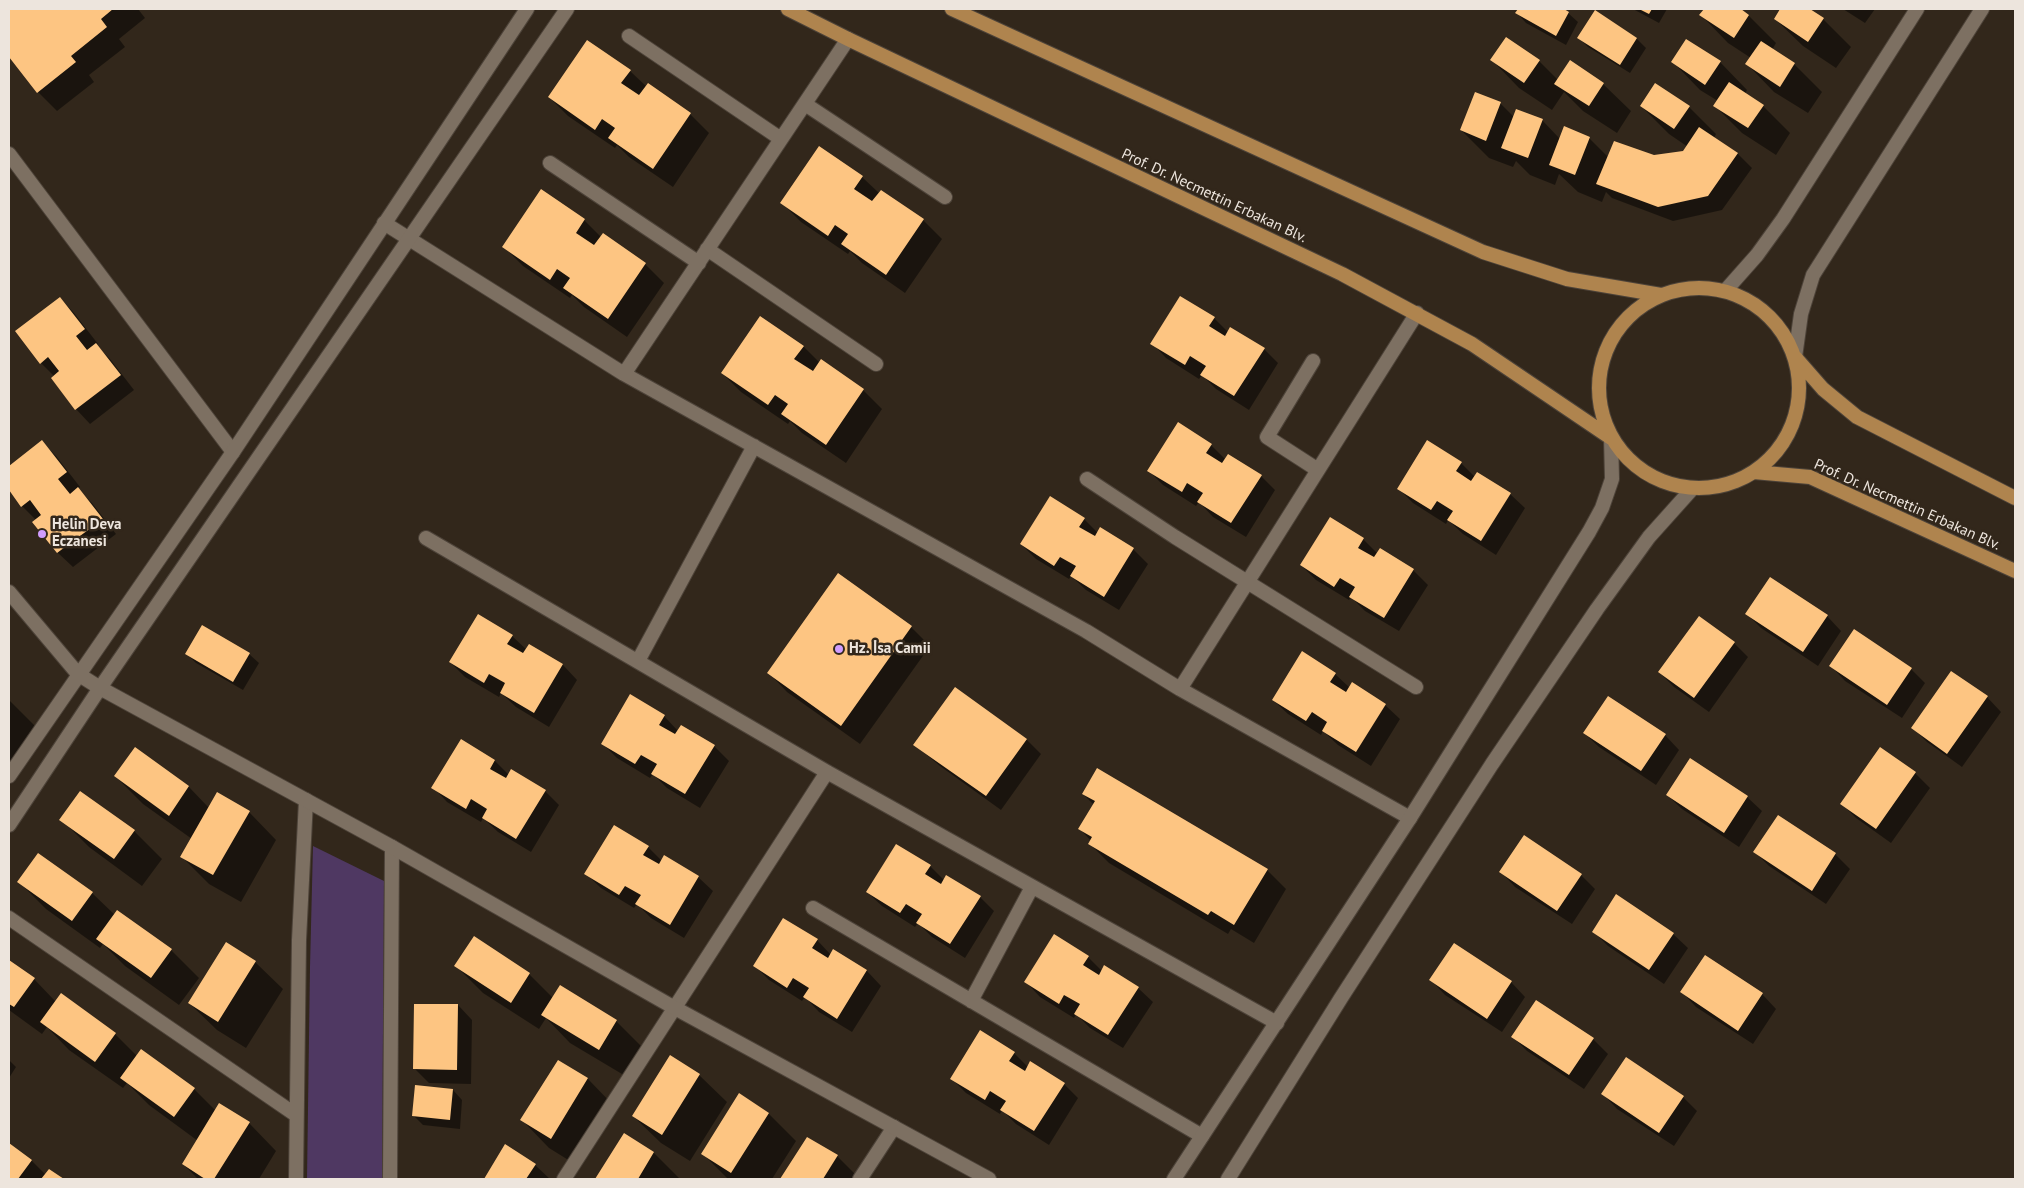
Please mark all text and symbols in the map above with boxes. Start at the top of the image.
street label: Prof. Dr. Necmettin Erbakan Blv. [1119,145,1309,247]
street label: Prof. Dr. Necmettin Erbakan Blv. [1811,456,2003,554]
place label: Helin Deva Eczanesi [52,516,122,551]
marker: Helin Deva Eczanesi [36,528,48,540]
place label: Hz. İsa Camii [849,640,931,658]
marker: Hz. İsa Camii [833,643,845,655]

